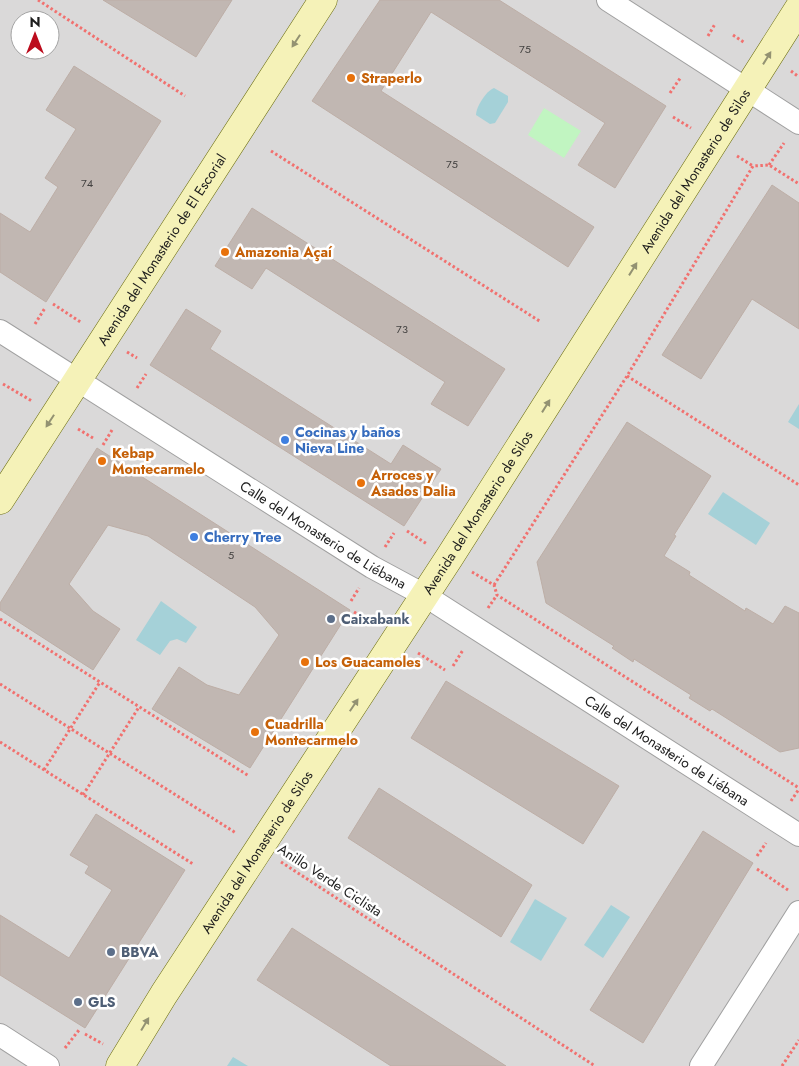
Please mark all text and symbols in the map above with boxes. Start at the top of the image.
north arrow [10,10,60,60]
text: N [29,12,41,32]
one-way arrow [292,34,301,48]
house number: 75 [519,41,531,57]
one-way arrow [763,52,772,65]
place label: Straperlo [361,68,422,88]
marker: Straperlo [345,72,357,84]
street label: Avenida del Monasterio de Silos [636,85,755,257]
street label: Avenida del Monasterio de El Escorial [92,150,231,349]
house number: 75 [446,156,458,172]
house number: 74 [81,175,94,191]
place label: Amazonia Açaí [234,242,333,262]
marker: Amazonia Açaí [219,246,231,258]
one-way arrow [629,262,638,276]
house number: 73 [396,321,408,337]
one-way arrow [541,400,551,413]
one-way arrow [45,414,54,427]
place label: Cocinas y baños Nieva Line [295,422,401,458]
street label: Avenida del Monasterio de Silos [418,426,538,599]
marker: Cocinas y baños Nieva Line [279,434,291,446]
place label: Kebap Montecarmelo [112,443,205,479]
marker: Kebap Montecarmelo [96,455,108,467]
place label: Arroces y Asados Dalia [370,465,456,501]
street label: Calle del Monasterio de Liébana [236,476,410,594]
marker: Arroces y Asados Dalia [355,477,367,489]
place label: Cherry Tree [204,527,282,547]
marker: Cherry Tree [188,531,200,543]
house number: 5 [228,547,234,563]
place label: Caixabank [341,609,410,629]
marker: Caixabank [325,613,337,625]
place label: Los Guacamoles [315,652,421,672]
marker: Los Guacamoles [299,656,311,668]
street label: Calle del Monasterio de Liébana [581,690,753,811]
one-way arrow [349,698,359,712]
place label: Cuadrilla Montecarmelo [265,714,358,750]
marker: Cuadrilla Montecarmelo [249,726,261,738]
street label: Avenida del Monasterio de Silos [196,766,318,938]
street label: Anillo Verde Ciclista [274,839,386,921]
place label: BBVA [121,942,159,962]
marker: BBVA [105,946,117,958]
place label: GLS [88,992,116,1012]
marker: GLS [72,996,84,1008]
one-way arrow [141,1018,150,1031]

